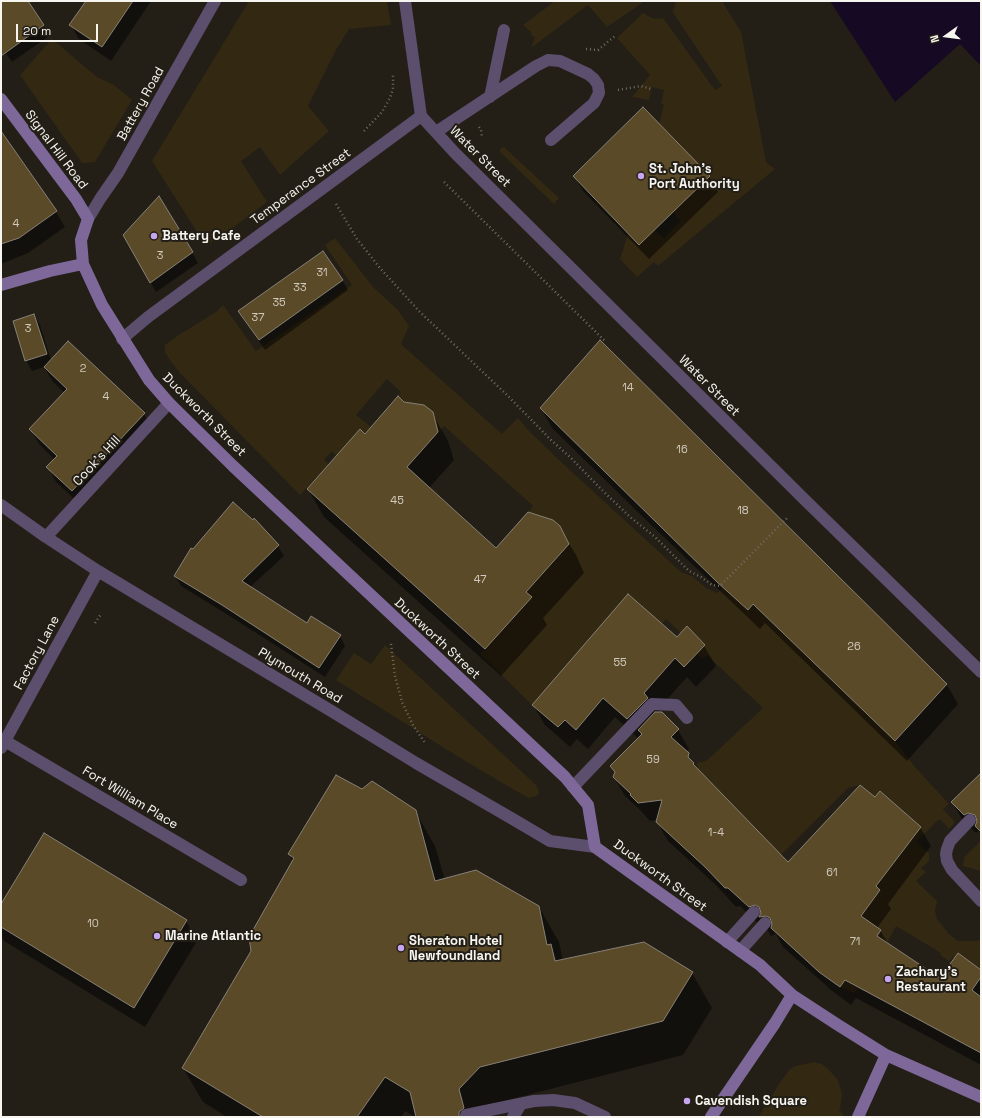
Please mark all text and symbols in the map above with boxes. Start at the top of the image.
scale bar [18,16,100,42]
north arrow [926,16,966,56]
text: 20 m [23,23,51,39]
text: N [927,34,942,44]
street label: Battery Road [114,64,168,144]
street label: Signal Hill Road [21,107,91,193]
street label: Water Street [446,123,514,191]
street label: Temperance Street [248,145,354,229]
place label: St. John's Port Authority [649,161,740,192]
marker: St. John's Port Authority [636,171,646,181]
house number: 4 [13,217,19,231]
place label: Battery Cafe [162,228,241,244]
marker: Battery Cafe [149,231,159,241]
house number: 3 [157,249,163,263]
house number: 31 [316,266,328,280]
house number: 33 [293,281,307,295]
house number: 35 [272,296,286,310]
house number: 37 [252,311,264,325]
house number: 3 [25,322,31,336]
street label: Water Street [675,352,743,420]
house number: 2 [80,362,86,376]
street label: Duckworth Street [159,370,249,460]
house number: 14 [622,381,634,395]
house number: 4 [103,390,109,404]
street label: Cook's Hill [70,433,124,489]
house number: 16 [676,443,688,457]
house number: 45 [390,494,404,508]
house number: 18 [737,504,749,518]
house number: 47 [474,573,486,587]
street label: Duckworth Street [391,595,483,683]
street label: Factory Lane [11,613,63,693]
house number: 26 [847,640,861,654]
street label: Plymouth Road [255,645,345,707]
house number: 55 [613,656,627,670]
house number: 59 [646,753,660,767]
street label: Fort William Place [79,763,181,833]
house number: 1-4 [708,826,724,840]
street label: Duckworth Street [610,837,710,915]
house number: 61 [826,866,838,880]
house number: 10 [87,917,99,931]
place label: Marine Atlantic [165,928,261,944]
marker: Marine Atlantic [152,931,162,941]
place label: Sheraton Hotel Newfoundland [409,933,502,964]
house number: 71 [850,935,860,949]
marker: Sheraton Hotel Newfoundland [396,943,406,953]
place label: Zachary's Restaurant [896,964,966,995]
marker: Zachary's Restaurant [883,974,893,984]
place label: Cavendish Square [695,1093,807,1109]
marker: Cavendish Square [682,1096,692,1106]

